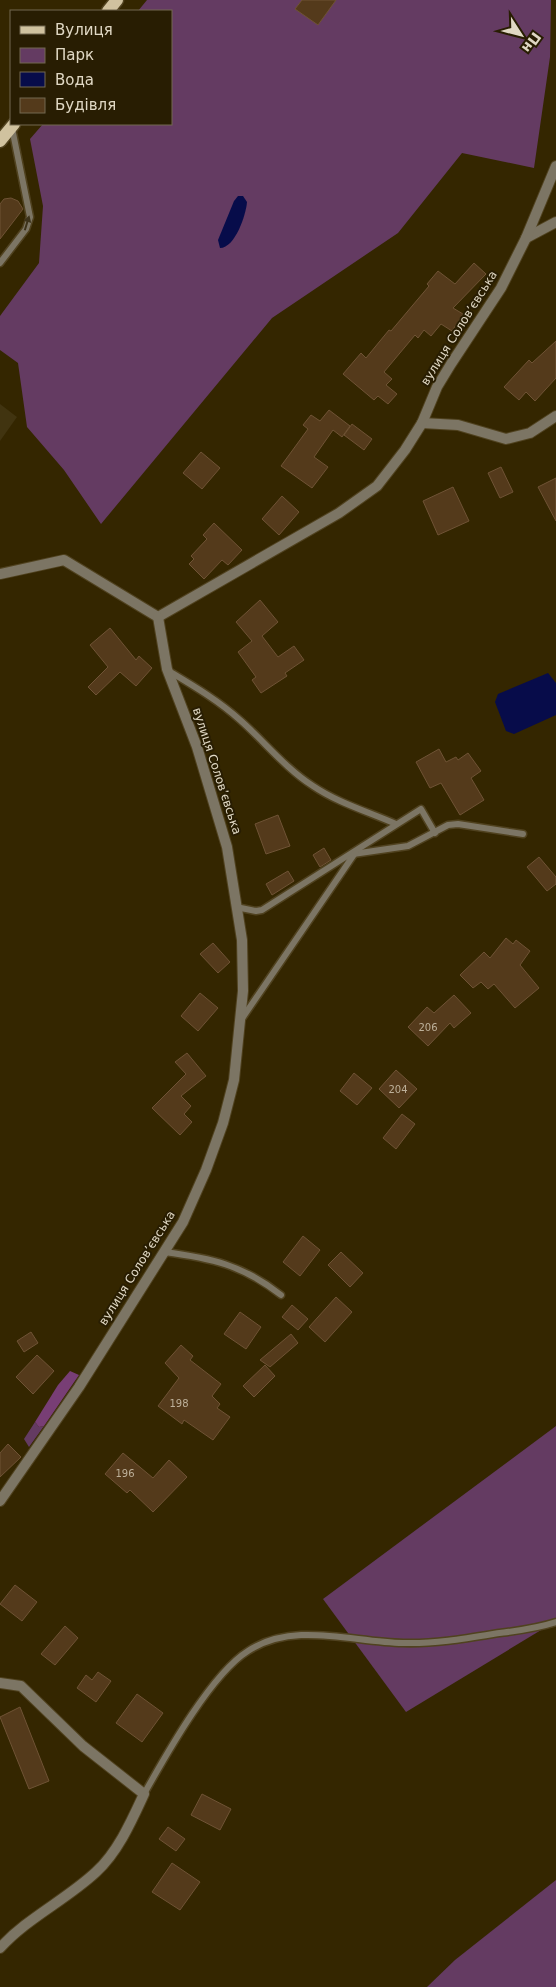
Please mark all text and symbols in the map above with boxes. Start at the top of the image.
legend [10,10,172,125]
north arrow [496,10,546,60]
text: Вулиця [55,21,113,39]
text: Пн [519,29,544,56]
text: Парк [55,46,94,64]
text: Вода [55,71,94,89]
text: Будівля [55,96,116,114]
one-way arrow [23,215,31,230]
street label: вулиця Соловʼєвська [418,268,500,388]
street label: вулиця Соловʼєвська [190,706,244,836]
house number: 206 [418,1022,438,1033]
house number: 204 [388,1084,408,1095]
street label: вулиця Соловʼєвська [96,1208,178,1328]
house number: 198 [169,1398,189,1409]
house number: 196 [115,1468,135,1479]

